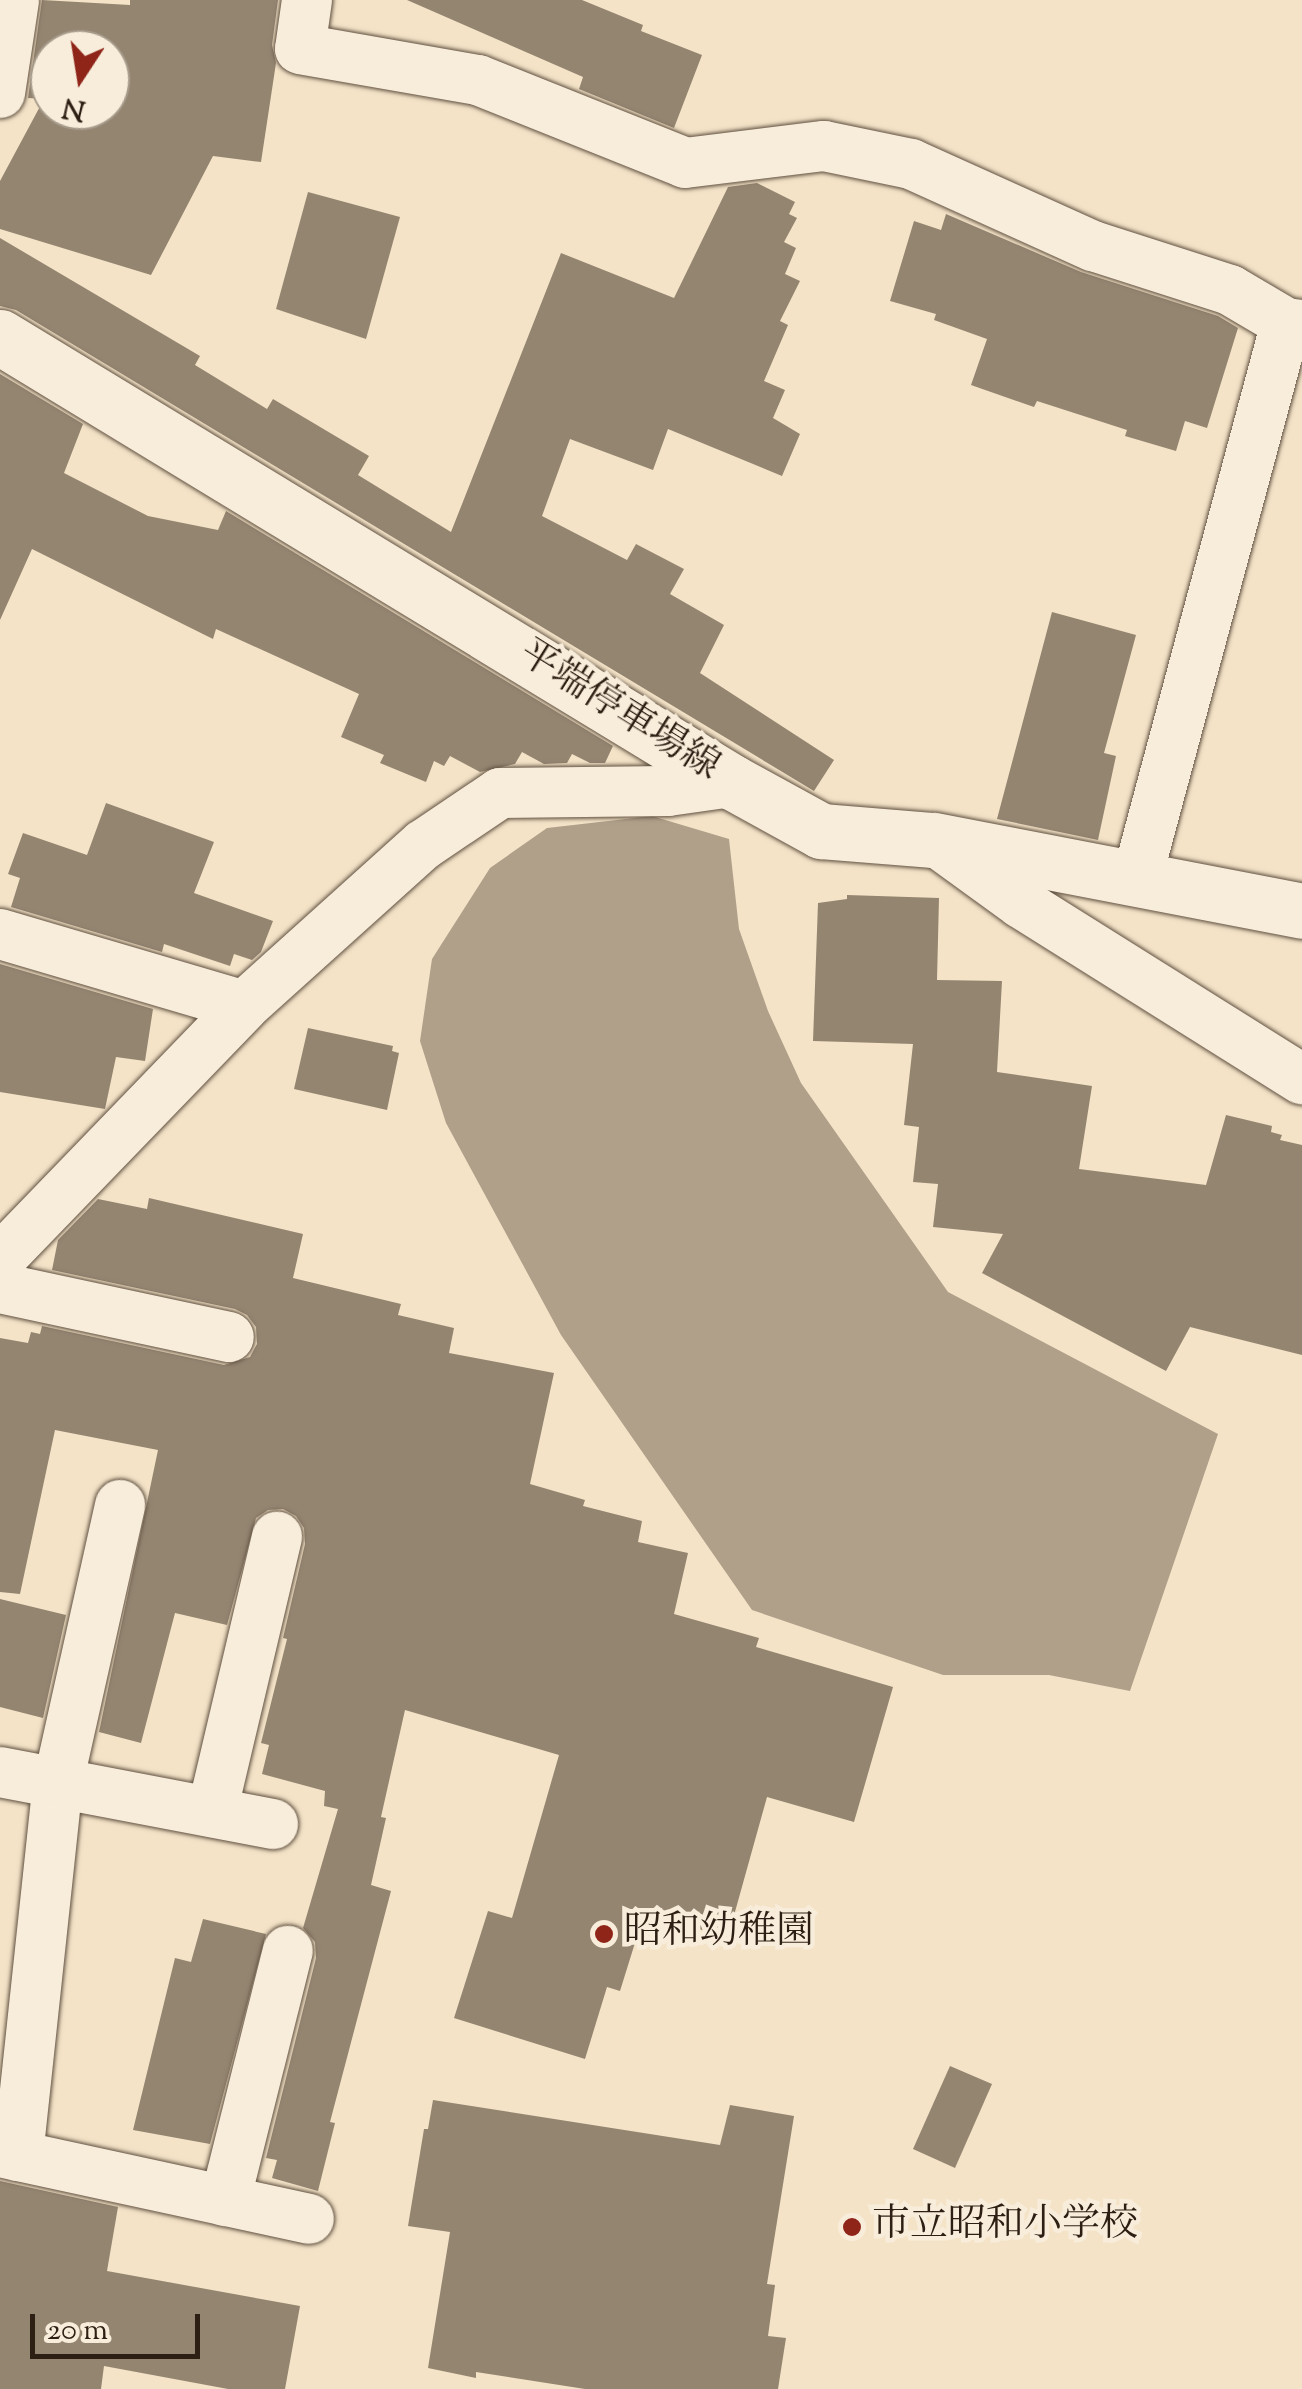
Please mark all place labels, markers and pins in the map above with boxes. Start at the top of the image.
place label: 昭和幼稚園 [624,1911,814,1957]
marker: 昭和幼稚園 [593,1923,615,1945]
place label: 市立昭和小学校 [872,2204,1138,2250]
marker: 市立昭和小学校 [841,2216,863,2238]

